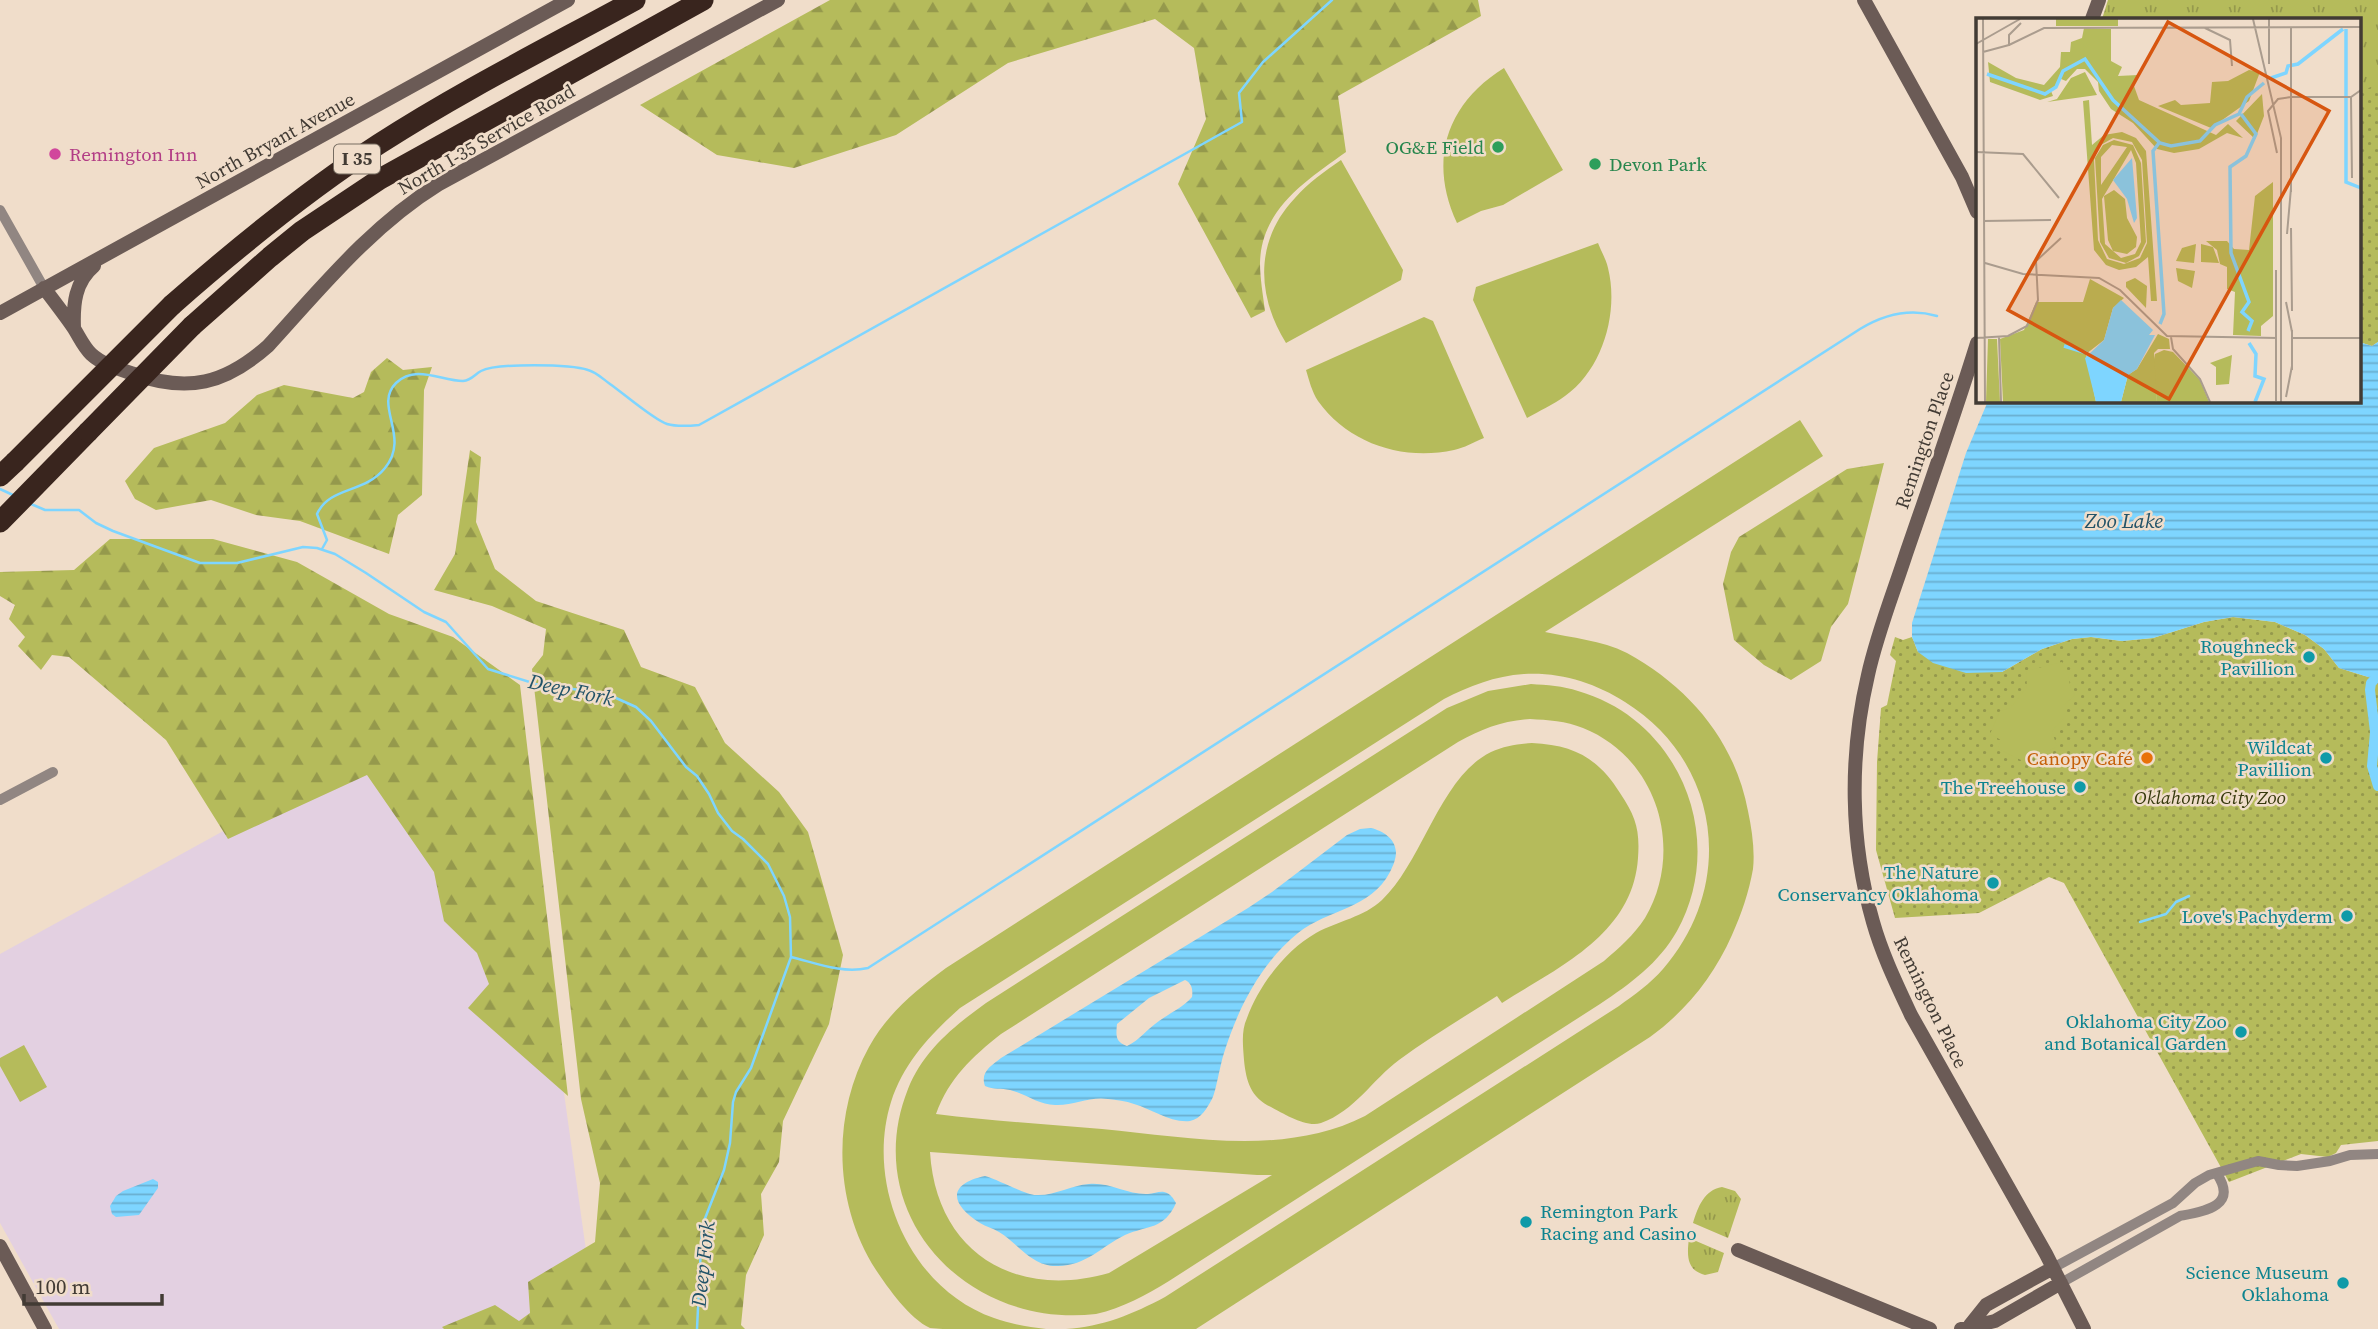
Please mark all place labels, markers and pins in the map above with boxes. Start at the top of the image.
place label: OG&E Field [1385,134,1484,160]
marker: OG&E Field [1490,139,1506,155]
place label: Remington Inn [69,141,198,167]
marker: Remington Inn [47,146,63,162]
place label: Devon Park [1609,151,1707,177]
marker: Devon Park [1587,156,1603,172]
place label: Roughneck Pavillion [2200,633,2296,681]
marker: Roughneck Pavillion [2301,649,2317,665]
place label: Wildcat Pavillion [2237,734,2313,782]
place label: Canopy Café [2027,745,2133,771]
marker: Canopy Café [2139,750,2155,766]
marker: Wildcat Pavillion [2318,750,2334,766]
place label: The Treehouse [1941,774,2066,800]
marker: The Treehouse [2072,779,2088,795]
place label: The Nature Conservancy Oklahoma [1777,859,1979,907]
marker: The Nature Conservancy Oklahoma [1985,875,2001,891]
place label: Love's Pachyderm [2181,903,2333,929]
marker: Love's Pachyderm [2339,908,2355,924]
place label: Oklahoma City Zoo and Botanical Garden [2044,1008,2227,1056]
marker: Oklahoma City Zoo and Botanical Garden [2233,1024,2249,1040]
place label: Remington Park Racing and Casino [1540,1198,1697,1246]
marker: Remington Park Racing and Casino [1518,1214,1534,1230]
place label: Science Museum Oklahoma [2186,1259,2329,1307]
marker: Science Museum Oklahoma [2335,1275,2351,1291]

